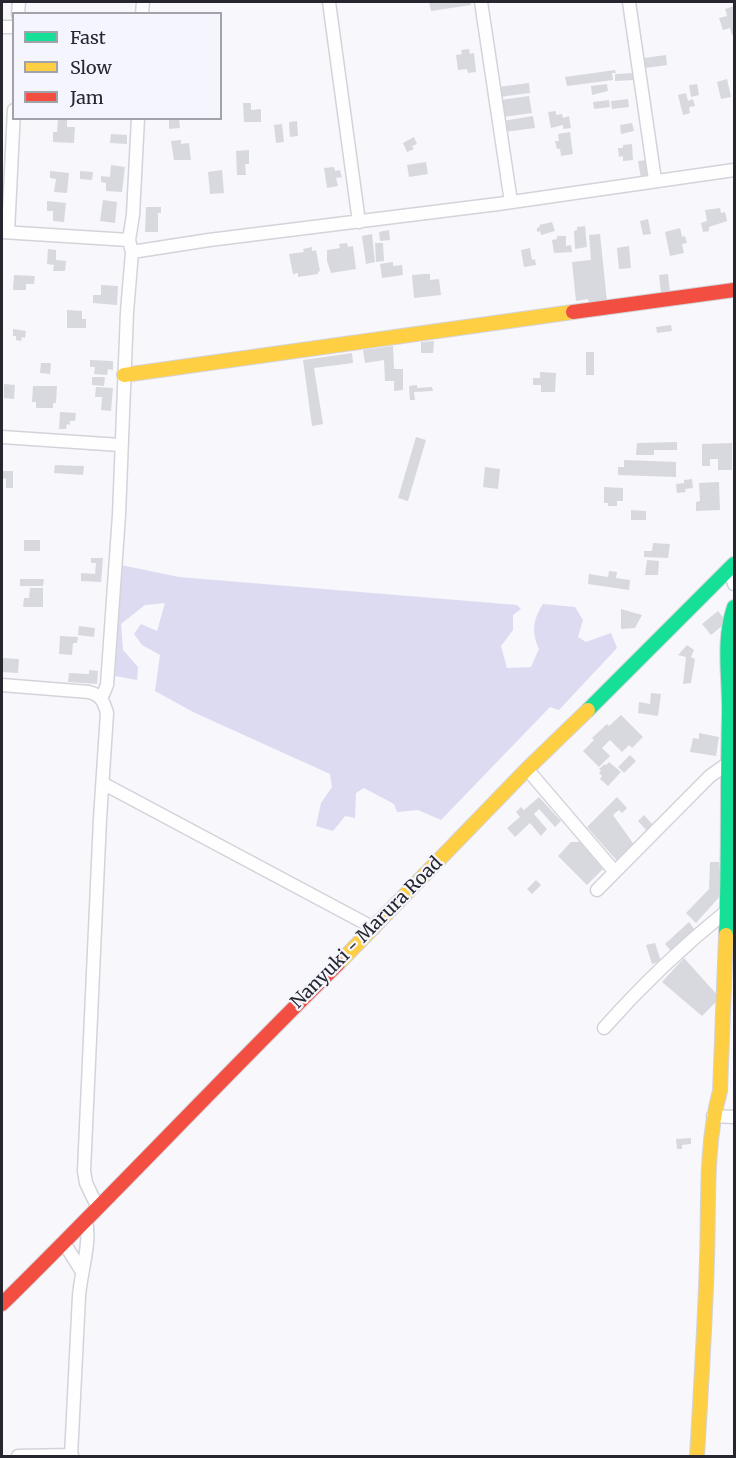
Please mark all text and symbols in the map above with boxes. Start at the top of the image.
legend [12,12,222,120]
text: Fast [70,26,106,49]
text: Slow [70,56,112,79]
text: Jam [70,86,104,109]
street label: Nanyuki - Marura Road [287,853,447,1013]

